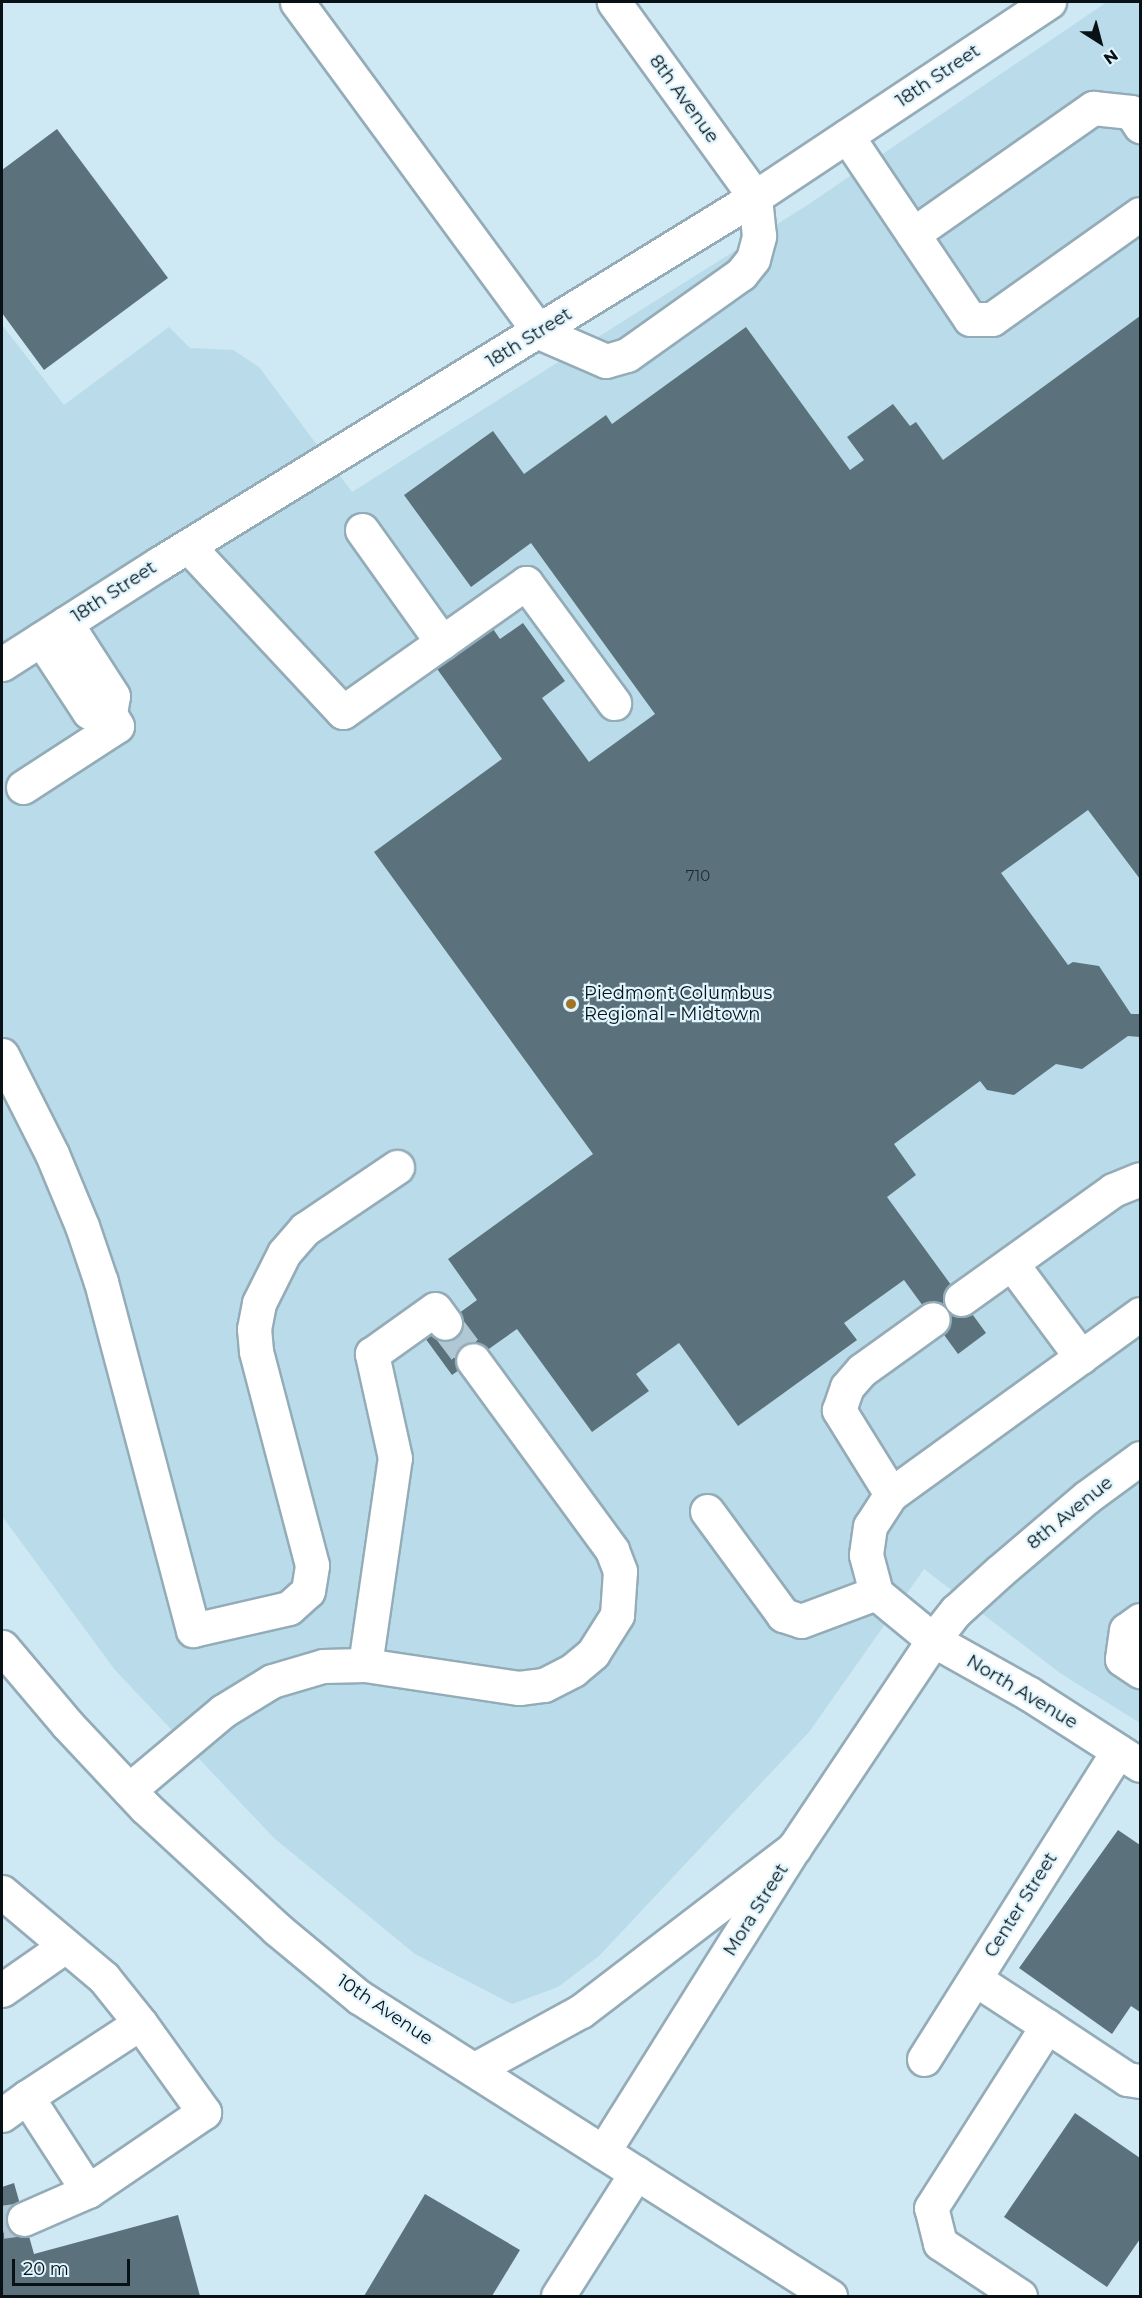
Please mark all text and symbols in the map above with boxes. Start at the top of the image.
north arrow [1070,12,1130,72]
street label: 18th Street [892,40,984,112]
text: N [1100,45,1122,68]
street label: 8th Avenue [645,51,723,147]
street label: 18th Street [482,303,576,373]
street label: 18th Street [68,557,160,627]
house number: 710 [686,867,710,885]
place label: Piedmont Columbus Regional - Midtown [584,983,772,1026]
marker: Piedmont Columbus Regional - Midtown [562,995,580,1013]
street label: 8th Avenue [1023,1472,1117,1554]
street label: North Avenue [963,1650,1081,1734]
street label: Center Street [980,1849,1062,1961]
street label: Mora Street [719,1860,793,1960]
street label: 10th Avenue [333,1970,437,2050]
scale bar [15,2247,134,2285]
text: 20 m [23,2258,69,2280]

